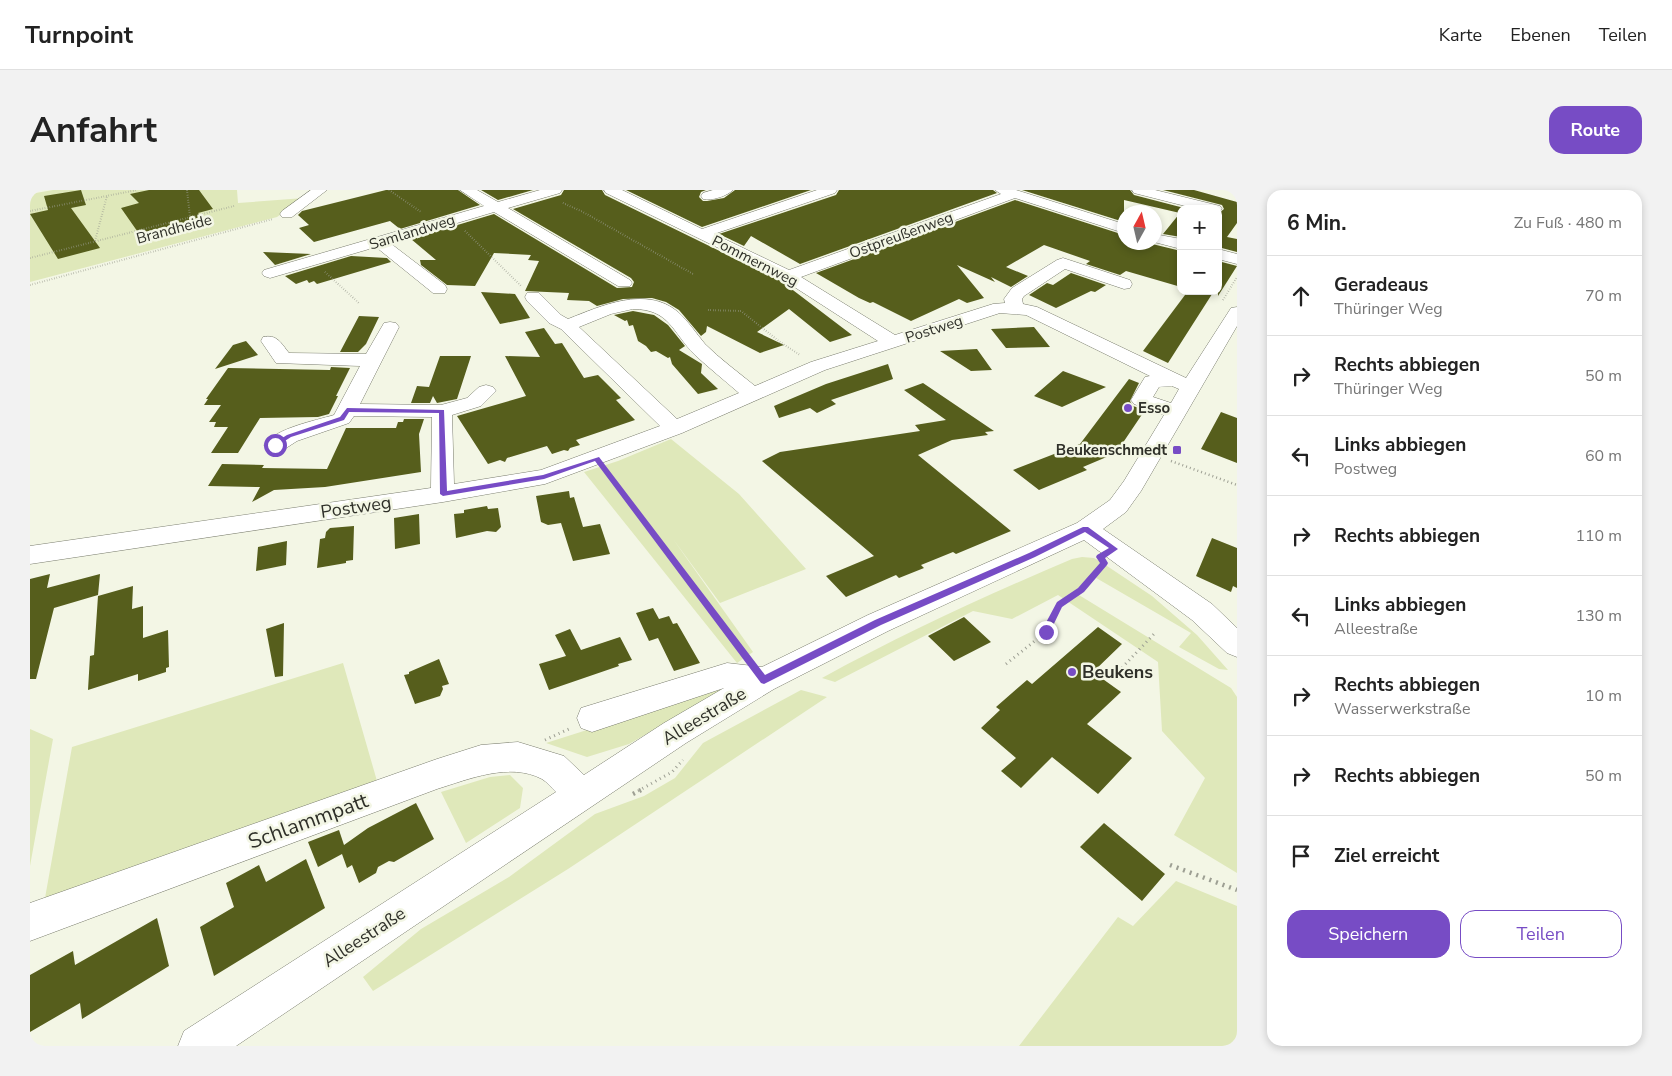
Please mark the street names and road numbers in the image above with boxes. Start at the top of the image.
street label: Ostpreußenweg [846,207,956,263]
street label: Brandheide [134,209,214,249]
street label: Samlandweg [367,209,457,255]
street label: Pommernweg [708,231,802,291]
street label: Postweg [903,310,965,348]
street label: Postweg [319,490,393,524]
street label: Alleestraße [657,681,751,751]
street label: Schlammpatt [244,786,372,856]
street label: Alleestraße [318,901,410,973]

